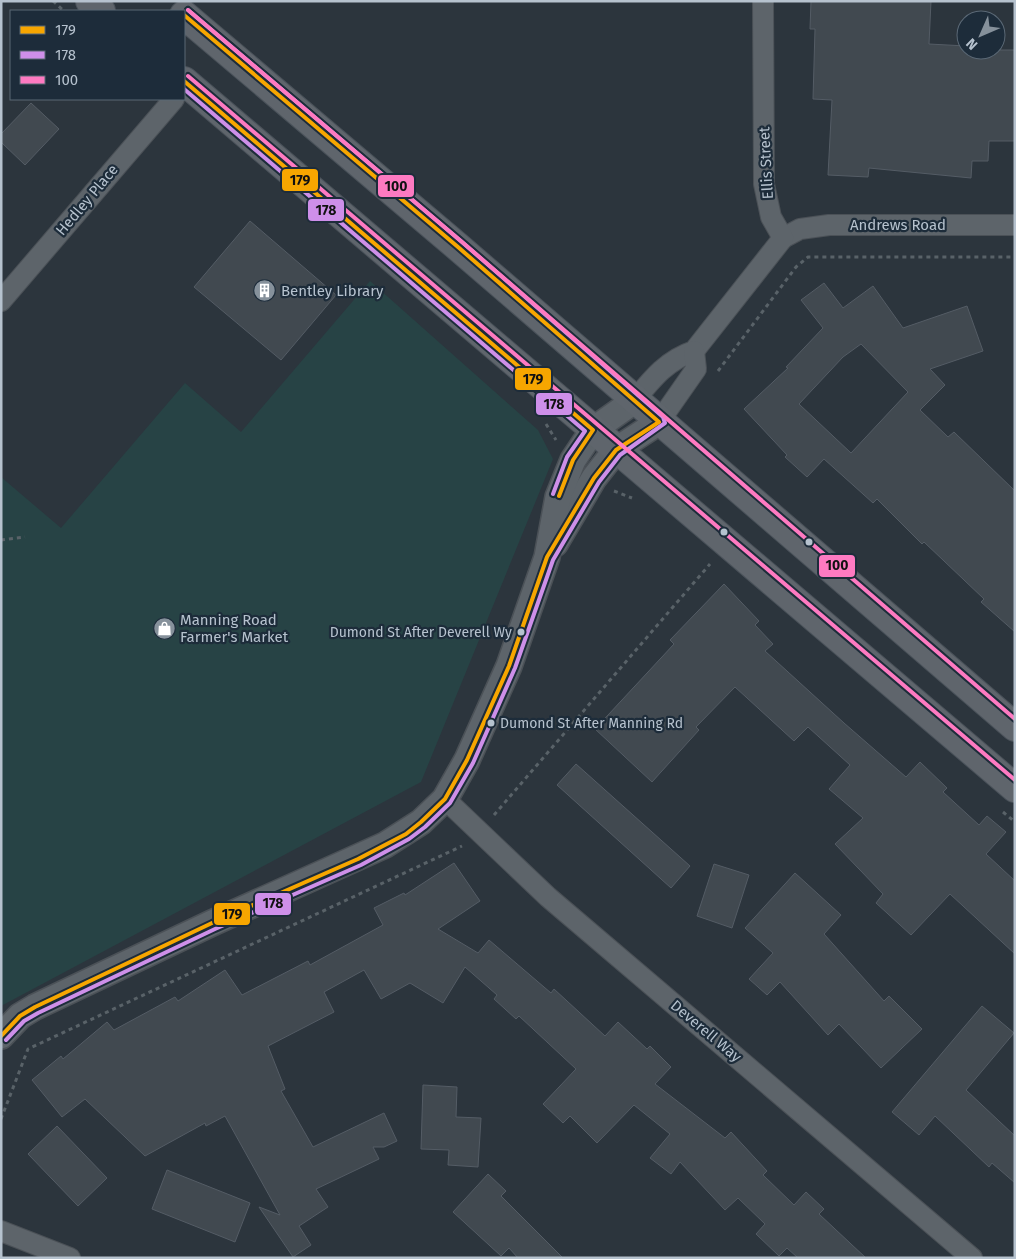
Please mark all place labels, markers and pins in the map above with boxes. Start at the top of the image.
building icon: Bentley Library [253,279,277,303]
place label: Bentley Library [281,282,384,300]
unlabelled marker [719,527,729,537]
unlabelled marker [804,537,814,547]
place label: Manning Road Farmer's Market [180,611,289,646]
shop icon: Manning Road Farmer's Market [152,617,176,641]
place label: Dumond St After Deverell Wy [330,624,512,641]
marker: Dumond St After Deverell Wy [516,627,526,637]
place label: Dumond St After Manning Rd [500,715,683,732]
marker: Dumond St After Manning Rd [486,718,496,728]

